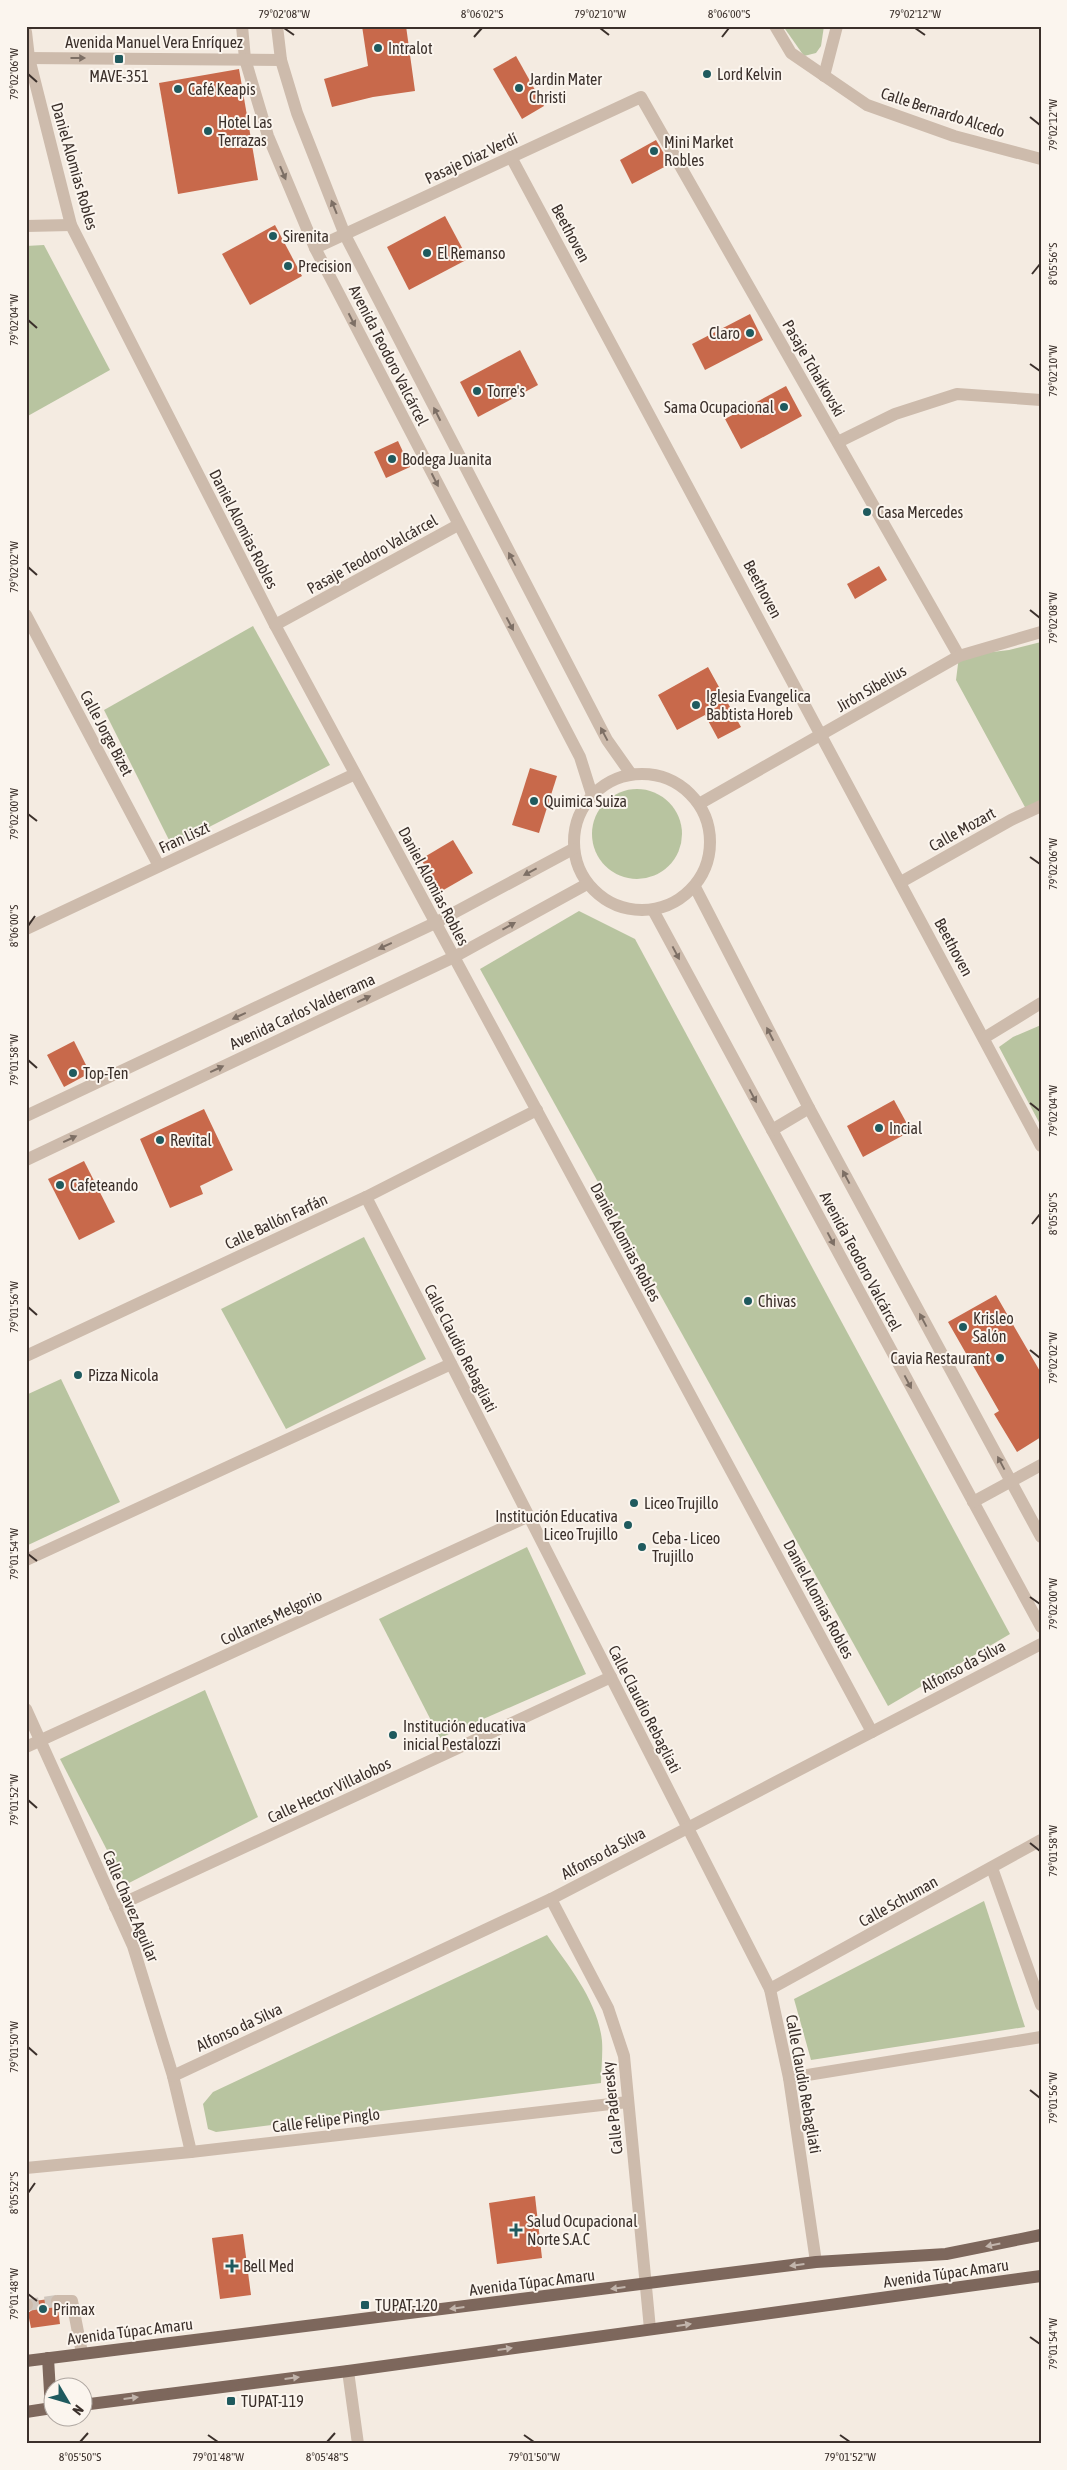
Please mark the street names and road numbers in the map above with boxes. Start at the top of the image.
street label: Avenida Manuel Vera Enríquez [65,33,243,52]
street label: Calle Bernardo Alcedo [879,83,1007,141]
street label: Daniel Alomias Robles [48,100,102,232]
street label: Pasaje Díaz Verdí [422,129,521,188]
street label: Beethoven [548,201,594,265]
street label: Avenida Teodoro Valcárcel [346,282,433,429]
street label: Pasaje Tchaikovski [778,316,849,420]
street label: Daniel Alomias Robles [206,466,282,592]
street label: Pasaje Teodoro Valcárcel [304,510,441,598]
street label: Beethoven [740,557,786,621]
street label: Jirón Sibelius [833,661,909,715]
street label: Calle Jorge Bizet [76,687,137,780]
street label: Calle Mozart [926,803,999,855]
street label: Fran Liszt [156,817,213,857]
street label: Daniel Alomias Robles [395,824,473,949]
street label: Beethoven [931,915,977,979]
street label: Avenida Carlos Valderrama [226,969,378,1053]
street label: Daniel Alomias Robles [587,1180,665,1305]
street label: Avenida Teodoro Valcárcel [817,1188,906,1334]
street label: Calle Ballón Farfán [222,1189,330,1253]
street label: Calle Claudio Rebagliati [420,1281,501,1415]
street label: Daniel Alomias Robles [780,1537,858,1662]
street label: Collantes Melgorio [217,1586,325,1649]
street label: Alfonso da Silva [918,1636,1008,1696]
street label: Calle Claudio Rebagliati [604,1642,685,1776]
street label: Calle Hector Villalobos [265,1753,394,1826]
street label: Alfonso da Silva [558,1823,648,1883]
street label: Calle Chavez Aguilar [99,1848,163,1965]
street label: Calle Schuman [855,1872,941,1930]
street label: Alfonso da Silva [193,1999,285,2055]
street label: Calle Claudio Rebagliati [782,2013,825,2155]
street label: Calle Paderesky [598,2060,627,2155]
street label: Calle Felipe Pinglo [271,2104,381,2137]
street label: Avenida Túpac Amaru [882,2255,1010,2292]
street label: Avenida Túpac Amaru [468,2265,596,2300]
street label: Avenida Túpac Amaru [66,2314,194,2349]

